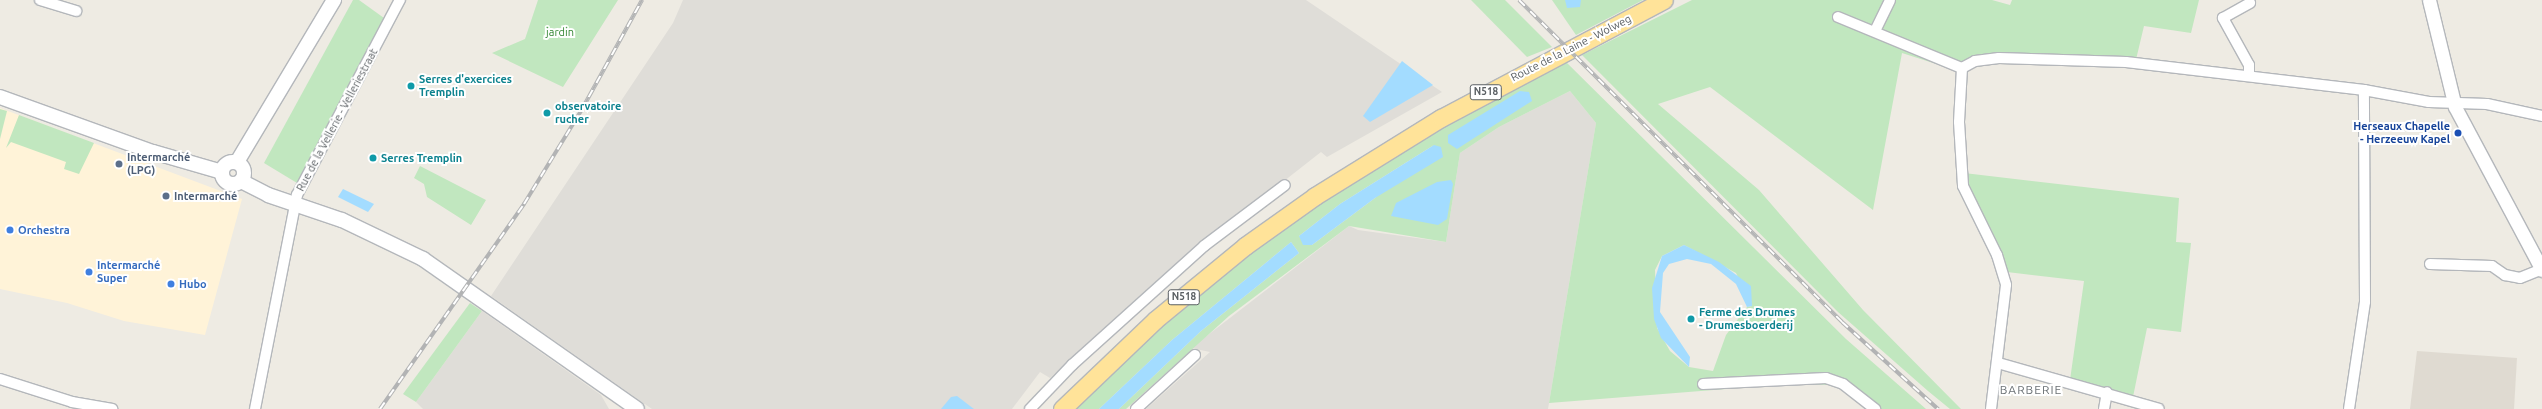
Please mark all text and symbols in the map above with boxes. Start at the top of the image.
street label: Route de la Laine - Wolweg [1509,12,1633,84]
park label: jardin [546,25,574,39]
street label: Rue de la Vellerie - Velleriestraat [294,46,380,194]
place label: Serres d'exercices Tremplin [419,73,512,99]
marker: Serres d'exercices Tremplin [406,81,416,91]
road number: N518 [1469,84,1503,100]
place label: observatoire rucher [555,100,621,126]
marker: observatoire rucher [542,108,552,118]
place label: Herseaux Chapelle - Herzeeuw Kapel [2353,120,2450,146]
marker: Herseaux Chapelle - Herzeeuw Kapel [2453,128,2463,138]
place label: Intermarché (LPG) [127,151,190,177]
place label: Serres Tremplin [381,151,462,165]
marker: Serres Tremplin [368,153,378,163]
marker: Intermarché (LPG) [114,159,124,169]
place label: Intermarché [174,189,237,203]
marker: Intermarché [161,191,171,201]
place label: Orchestra [18,223,70,237]
marker: Orchestra [5,225,15,235]
place label: Intermarché Super [97,259,160,285]
marker: Intermarché Super [84,267,94,277]
place label: Hubo [179,277,207,291]
marker: Hubo [166,279,176,289]
road number: N518 [1167,289,1201,305]
place label: Ferme des Drumes - Drumesboerderij [1699,306,1795,332]
marker: Ferme des Drumes - Drumesboerderij [1686,314,1696,324]
district label: BARBERIE [2000,383,2062,397]

